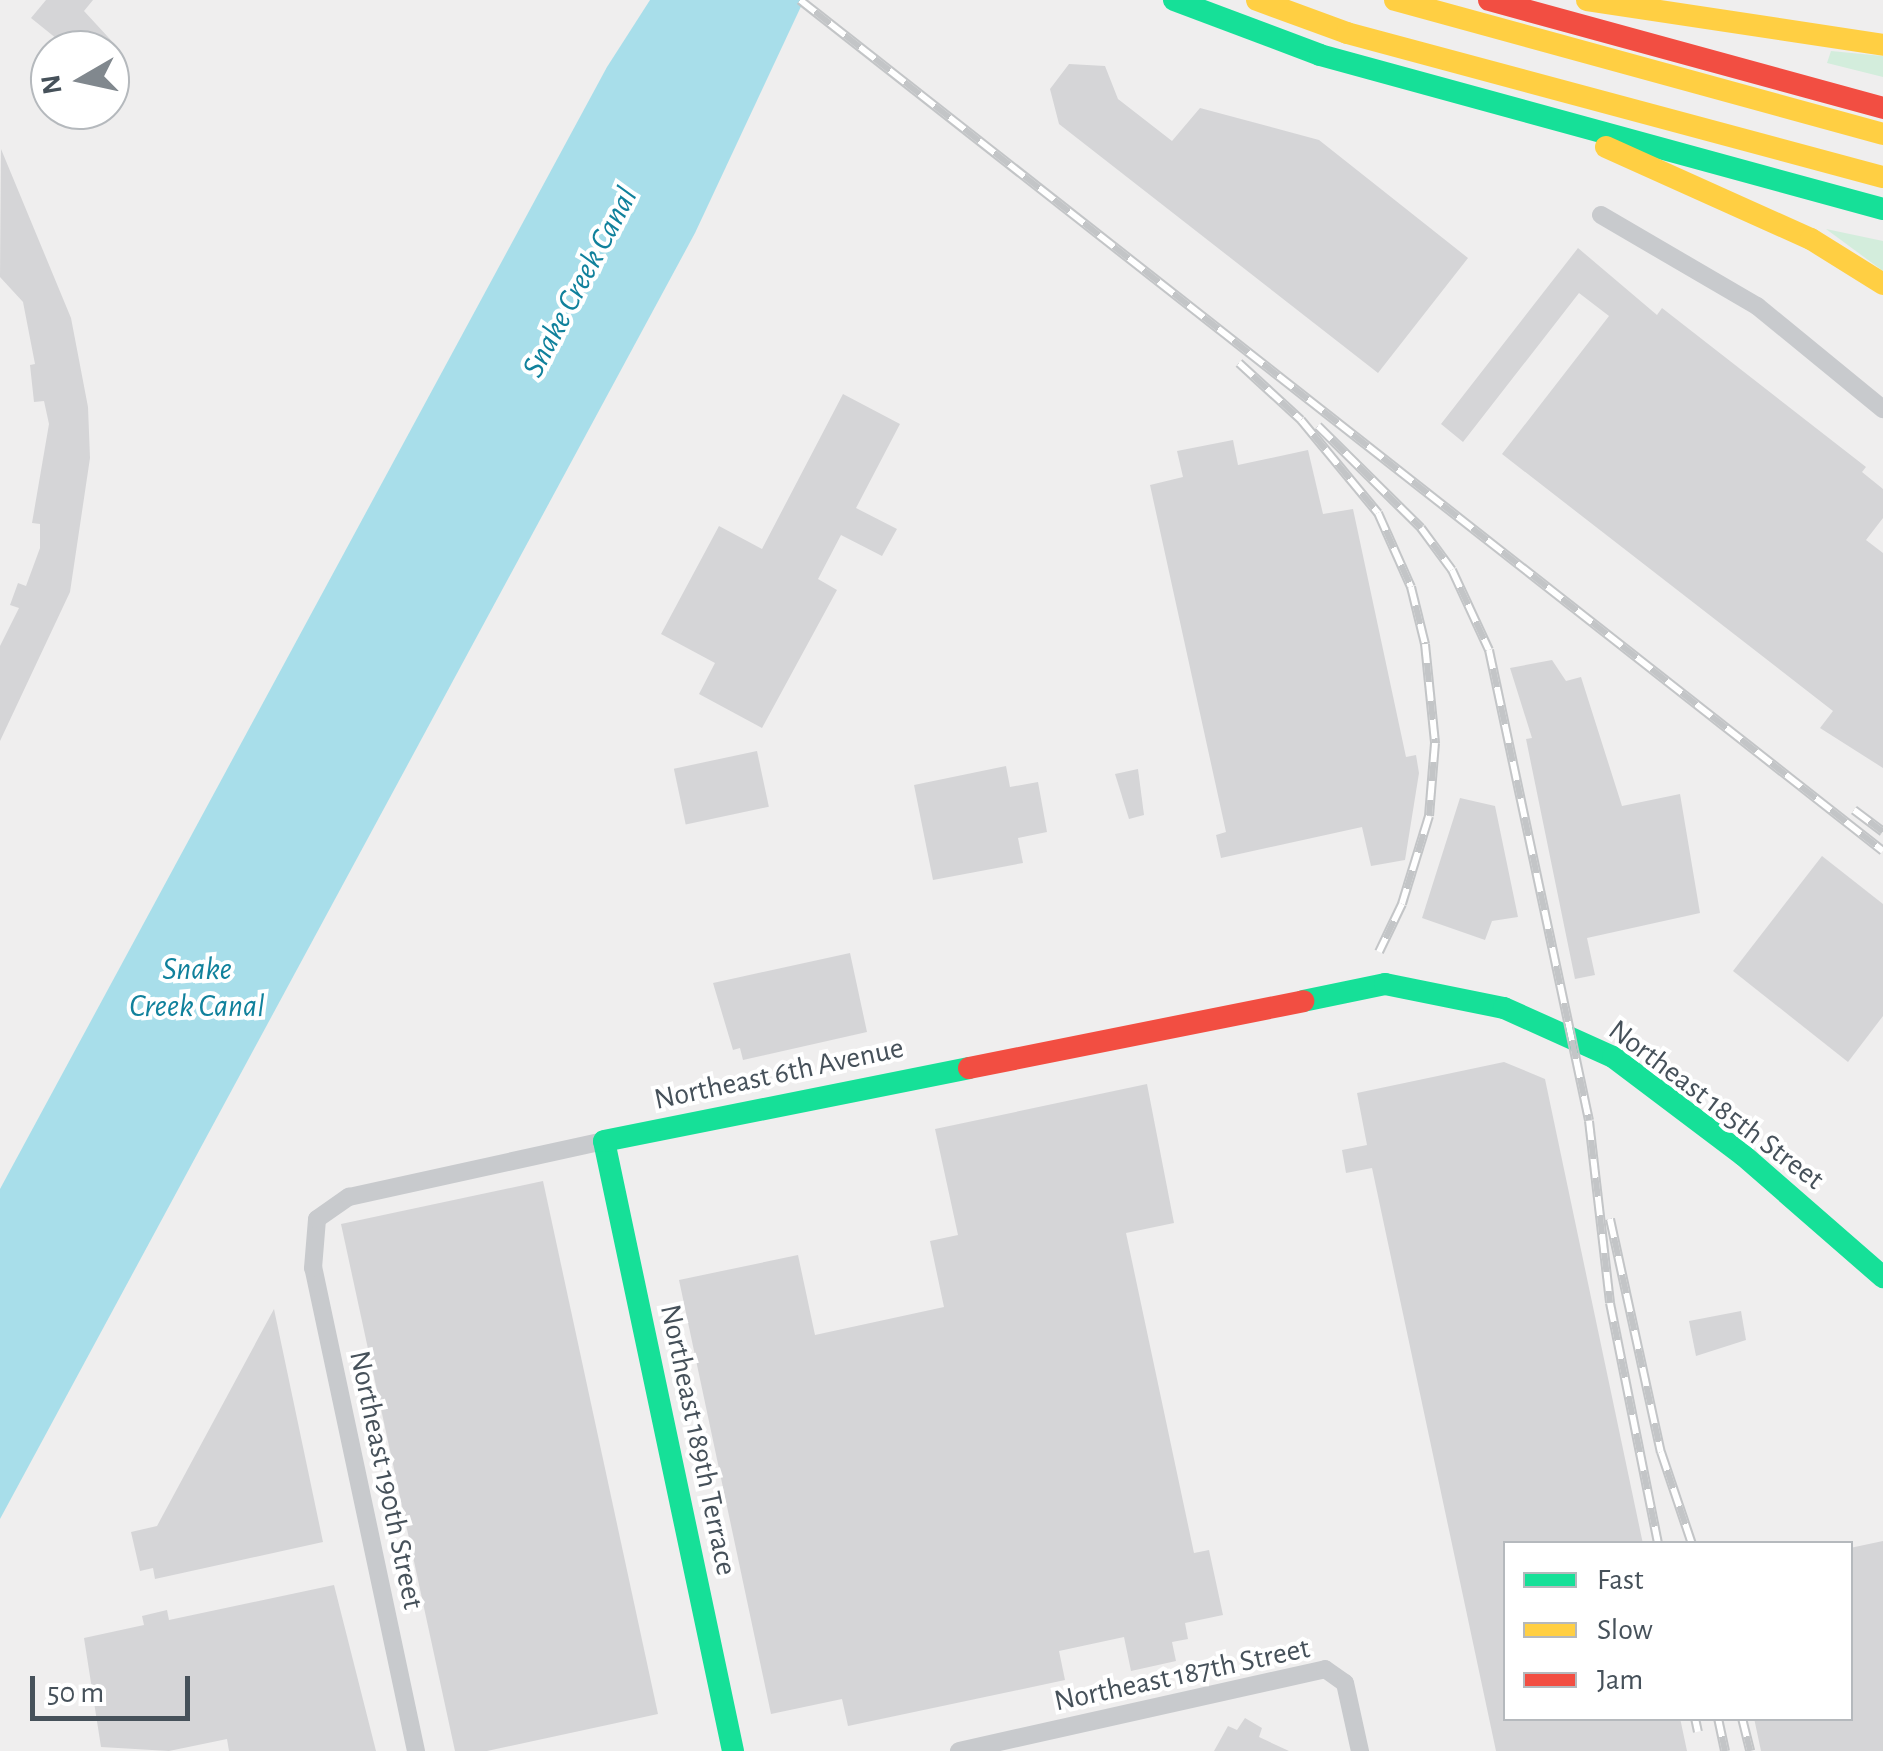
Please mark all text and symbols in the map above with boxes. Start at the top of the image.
north arrow [30,30,130,130]
text: N [37,73,68,96]
water label: Snake Creek Canal [514,180,646,384]
water label: Snake Creek Canal [129,951,265,1026]
street label: Northeast 185th Street [1601,1012,1831,1198]
street label: Northeast 6th Avenue [651,1030,907,1118]
street label: Northeast 189th Terrace [652,1301,744,1579]
street label: Northeast 190th Street [341,1347,431,1613]
legend [1503,1541,1853,1721]
text: Fast [1597,1565,1644,1595]
text: Slow [1597,1615,1653,1645]
street label: Northeast 187th Street [1051,1630,1313,1720]
scale bar [35,1656,195,1718]
text: Jam [1597,1665,1643,1695]
text: 50 m [47,1678,104,1708]

